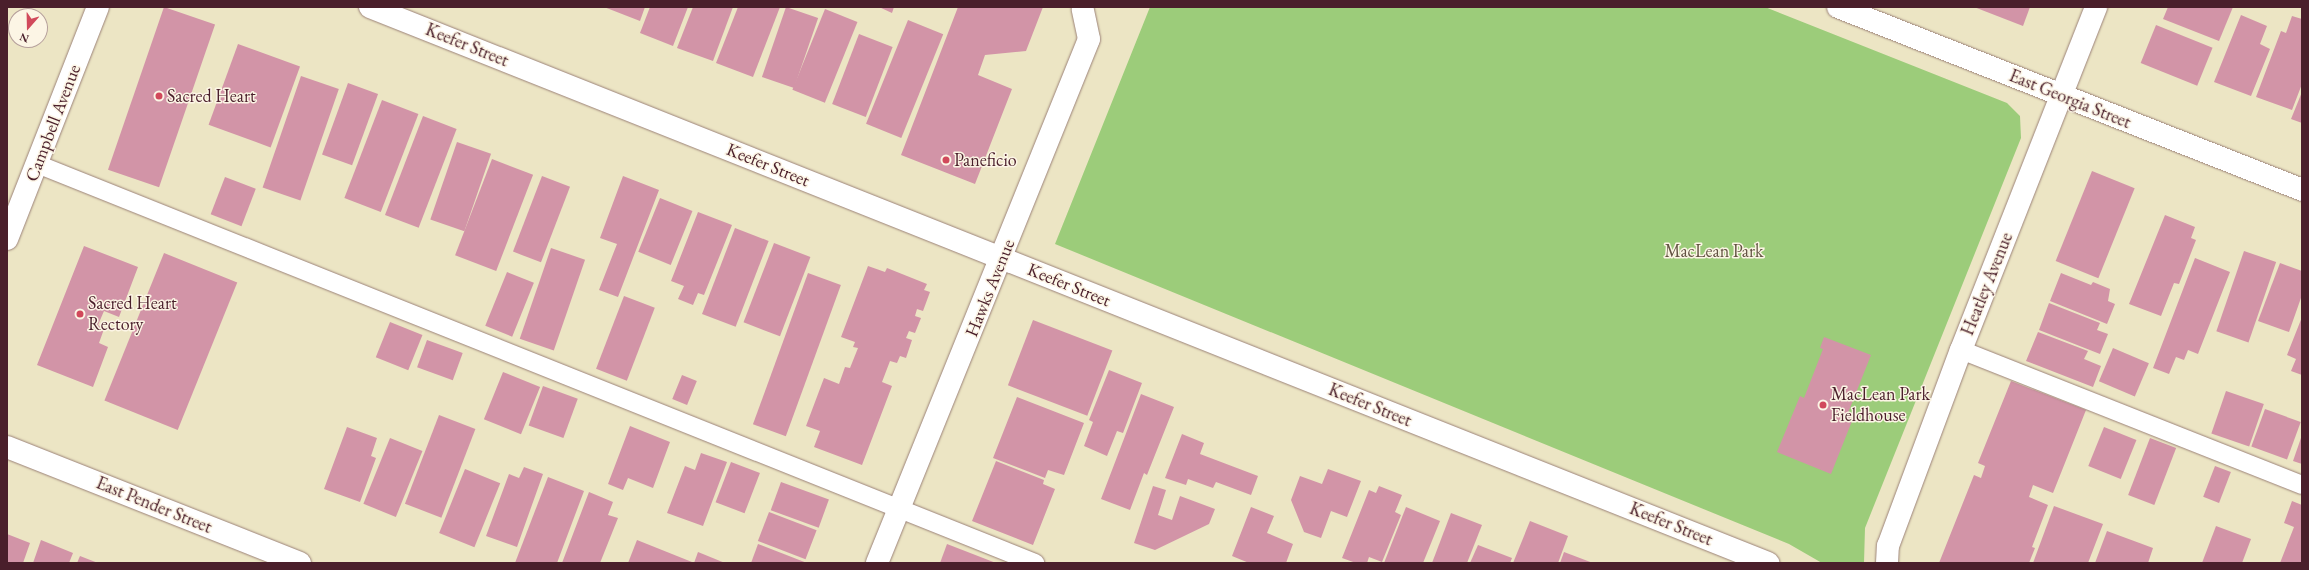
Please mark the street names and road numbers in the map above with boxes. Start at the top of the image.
street label: Keefer Street [422,19,512,71]
street label: Campbell Avenue [21,61,85,185]
street label: East Georgia Street [2006,65,2134,133]
street label: Keefer Street [723,139,813,191]
street label: Heatley Avenue [1957,229,2017,339]
street label: Hawks Avenue [961,236,1019,340]
street label: Keefer Street [1024,259,1114,311]
street label: Keefer Street [1325,379,1415,431]
street label: East Pender Street [93,472,215,538]
street label: Keefer Street [1626,498,1716,550]

